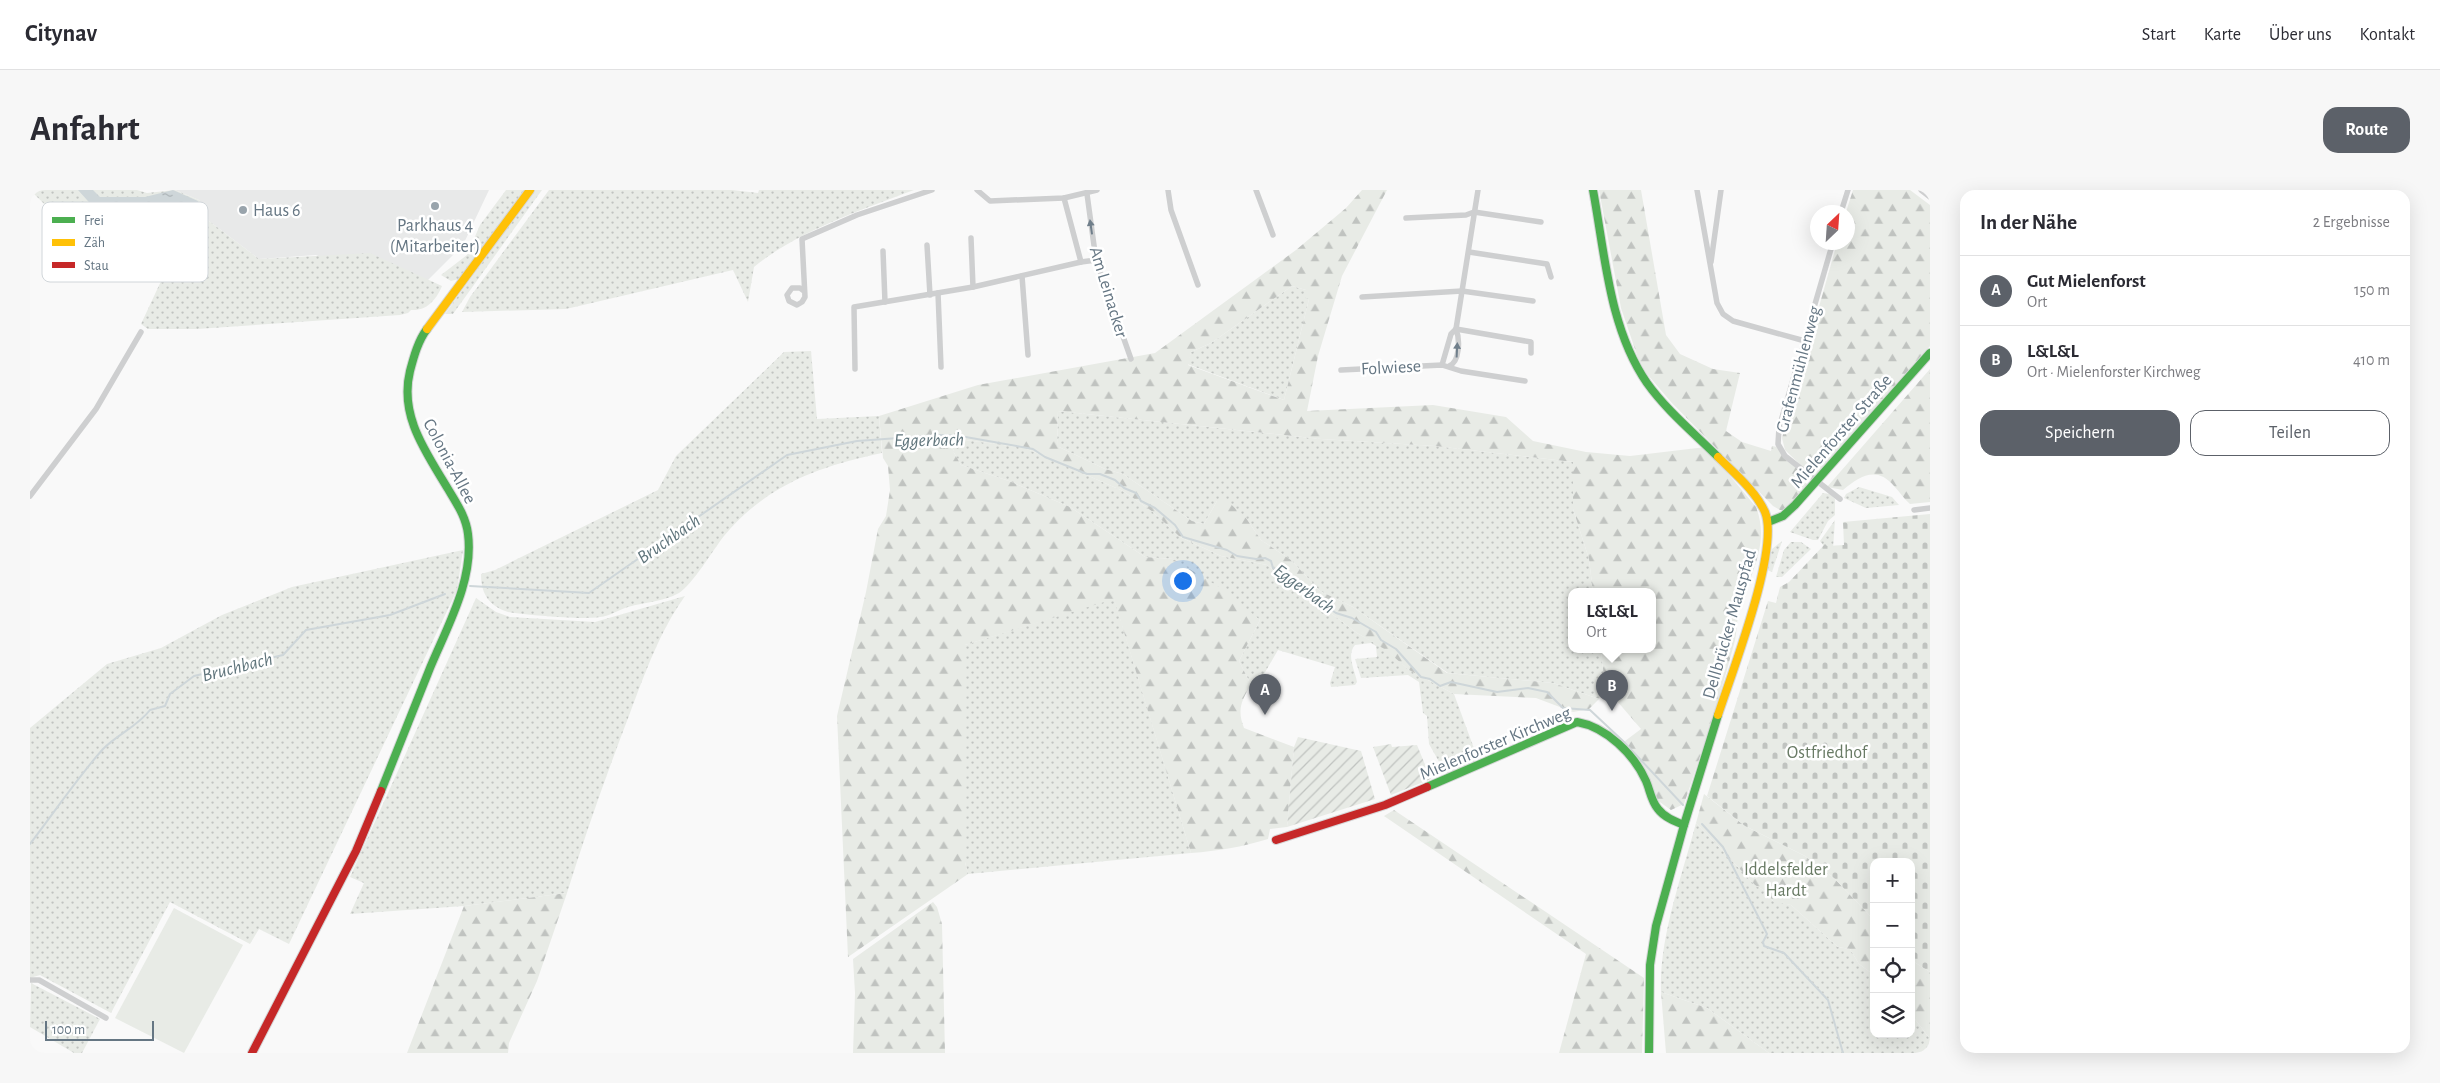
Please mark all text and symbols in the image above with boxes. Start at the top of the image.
text: Citynav [25,22,97,46]
text: Start [2142,26,2176,44]
text: Karte [2204,26,2241,44]
text: Über uns [2269,26,2332,44]
text: Kontakt [2360,26,2415,44]
button: Route [2323,107,2410,153]
text: Anfahrt [30,112,140,147]
marker: Parkhaus 4 (Mitarbeiter) [429,200,441,212]
legend [42,202,208,282]
place label: Haus 6 [253,202,301,220]
marker: Haus 6 [237,204,249,216]
north arrow [1810,205,1855,250]
text: In der Nähe [1980,212,2077,233]
text: Frei [84,214,104,228]
text: 2 Ergebnisse [2313,214,2390,230]
place label: Parkhaus 4 (Mitarbeiter) [390,217,480,256]
one-way arrow [1087,219,1095,235]
text: Zäh [84,236,105,250]
street label: Am Leinacker [1086,245,1130,340]
text: Stau [84,259,109,273]
text: Gut Mielenforst [2027,272,2146,291]
text: A [1991,282,2001,298]
text: 150 m [2354,282,2390,298]
text: Ort [2027,294,2047,310]
street label: Grafenmühlenweg [1773,304,1825,434]
one-way arrow [1454,341,1462,357]
text: L&L&L [2027,342,2079,361]
text: B [1991,352,2001,368]
text: 410 m [2353,352,2390,368]
street label: Folwiese [1361,357,1422,379]
text: Ort · Mielenforster Kirchweg [2027,364,2201,380]
street label: Mielenforster Straße [1788,371,1896,492]
button: Speichern [1980,410,2180,456]
button: Teilen [2190,410,2390,456]
street label: Colonia-Allee [419,416,479,507]
water label: Eggerbach [894,430,964,451]
water label: Bruchbach [634,511,704,568]
street label: Dellbrücker Mauspfad [1700,547,1760,701]
water label: Eggerbach [1270,561,1338,618]
your location [1170,568,1196,594]
popup [1568,588,1656,653]
text: L&L&L [1586,602,1638,621]
text: Ort [1586,624,1607,640]
water label: Bruchbach [200,650,275,685]
pin: B [1596,670,1628,711]
pin: A [1249,674,1281,715]
street label: Mielenforster Kirchweg [1417,704,1574,784]
park label: Ostfriedhof [1787,744,1869,762]
map controls [1870,858,1915,1038]
button: + [1870,858,1915,903]
park label: Iddelsfelder Hardt [1744,861,1828,900]
button: − [1870,903,1915,948]
button: locate [1870,948,1915,993]
button: layers [1870,993,1915,1038]
scale bar [45,1018,154,1041]
text: 100 m [52,1023,85,1037]

